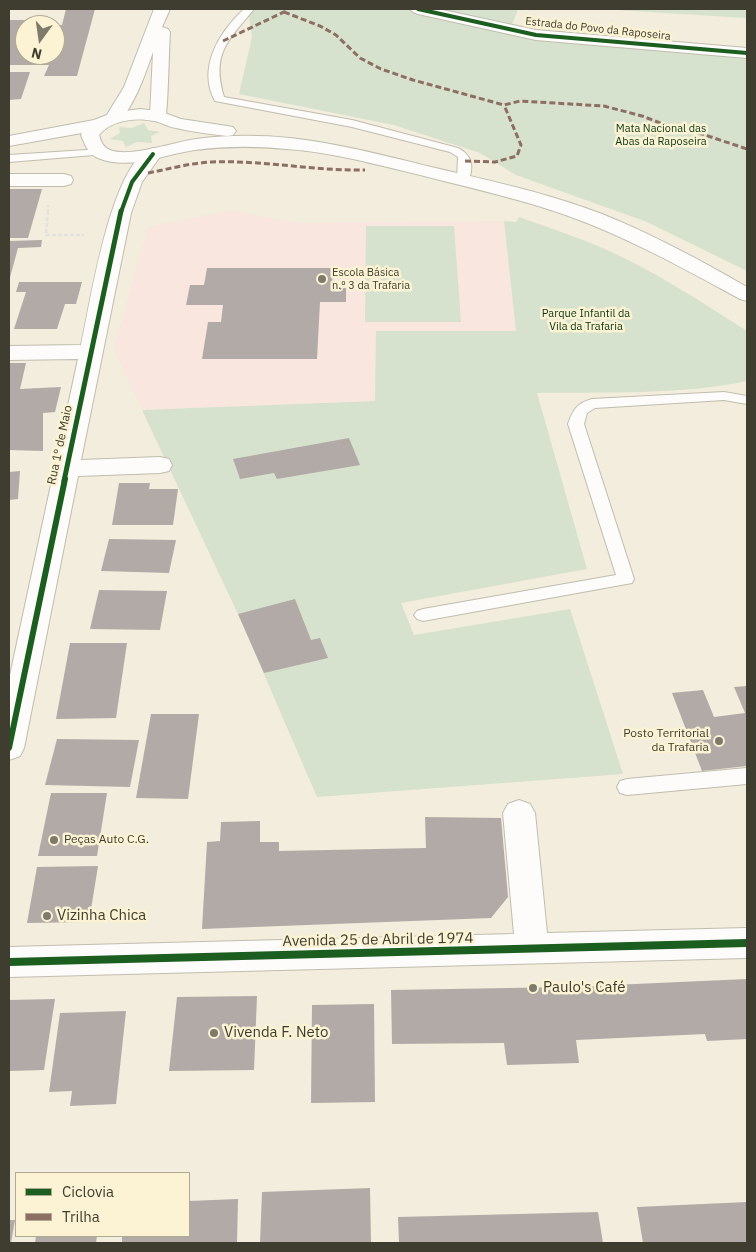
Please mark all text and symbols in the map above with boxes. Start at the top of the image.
north arrow [15,15,65,65]
street label: Estrada do Povo da Raposeira [525,15,671,43]
text: N [30,44,44,64]
park label: Mata Nacional das Abas da Raposeira [615,122,707,148]
place label: Escola Básica n.º 3 da Trafaria [332,266,410,292]
marker: Escola Básica n.º 3 da Trafaria [316,273,328,285]
park label: Parque Infantil da Vila da Trafaria [542,307,630,333]
street label: Rua 1º de Maio [45,404,75,486]
place label: Posto Territorial da Trafaria [623,727,709,755]
marker: Posto Territorial da Trafaria [713,735,725,747]
place label: Peças Auto C.G. [64,833,149,847]
marker: Peças Auto C.G. [48,834,60,846]
place label: Vizinha Chica [57,907,146,925]
marker: Vizinha Chica [41,910,53,922]
street label: Avenida 25 de Abril de 1974 [282,929,474,951]
place label: Paulo's Café [543,979,625,997]
marker: Paulo's Café [527,982,539,994]
place label: Vivenda F. Neto [224,1024,328,1042]
marker: Vivenda F. Neto [208,1027,220,1039]
legend [15,1172,190,1237]
text: Ciclovia [62,1182,114,1201]
text: Trilha [62,1207,100,1226]

